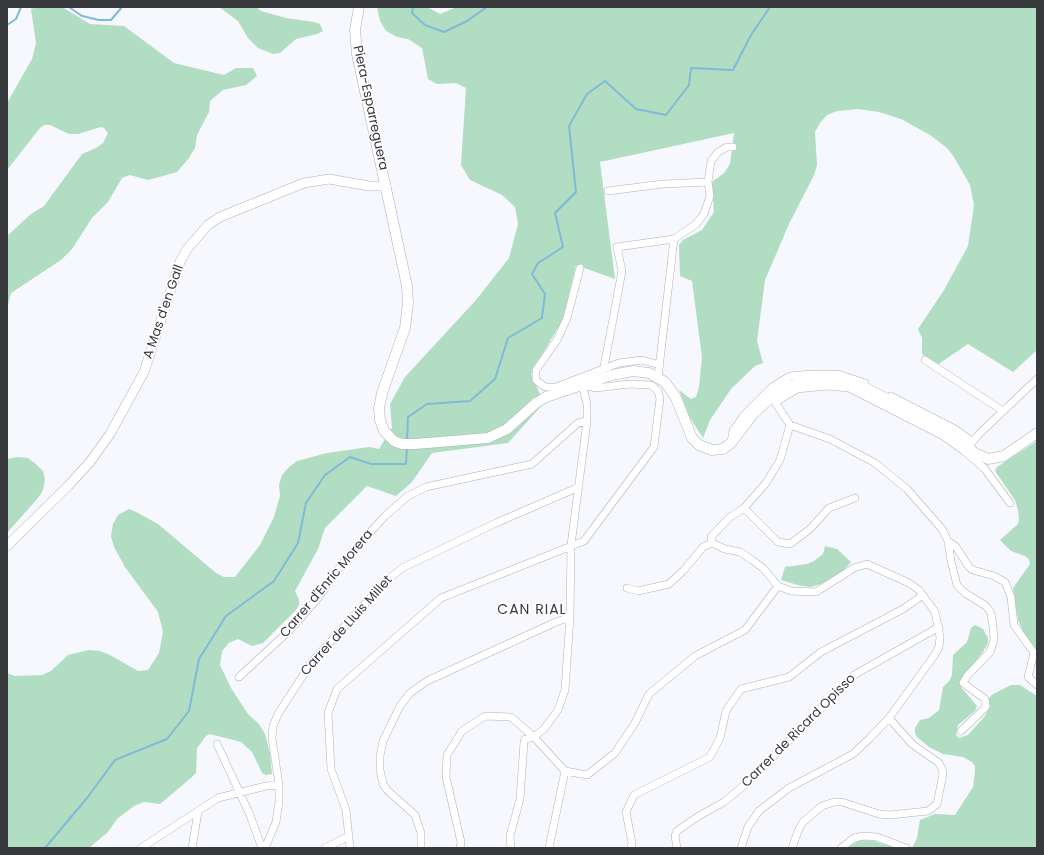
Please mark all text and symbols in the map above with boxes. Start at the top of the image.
street label: Piera-Esparreguera [349,44,391,172]
street label: A Mas d'en Gall [141,263,187,361]
street label: Carrer d'Enric Morera [277,527,377,641]
street label: Carrer de Lluis Millet [298,573,396,679]
district label: CAN RIAL [497,602,567,618]
street label: Carrer de Ricard Opisso [739,671,859,791]

